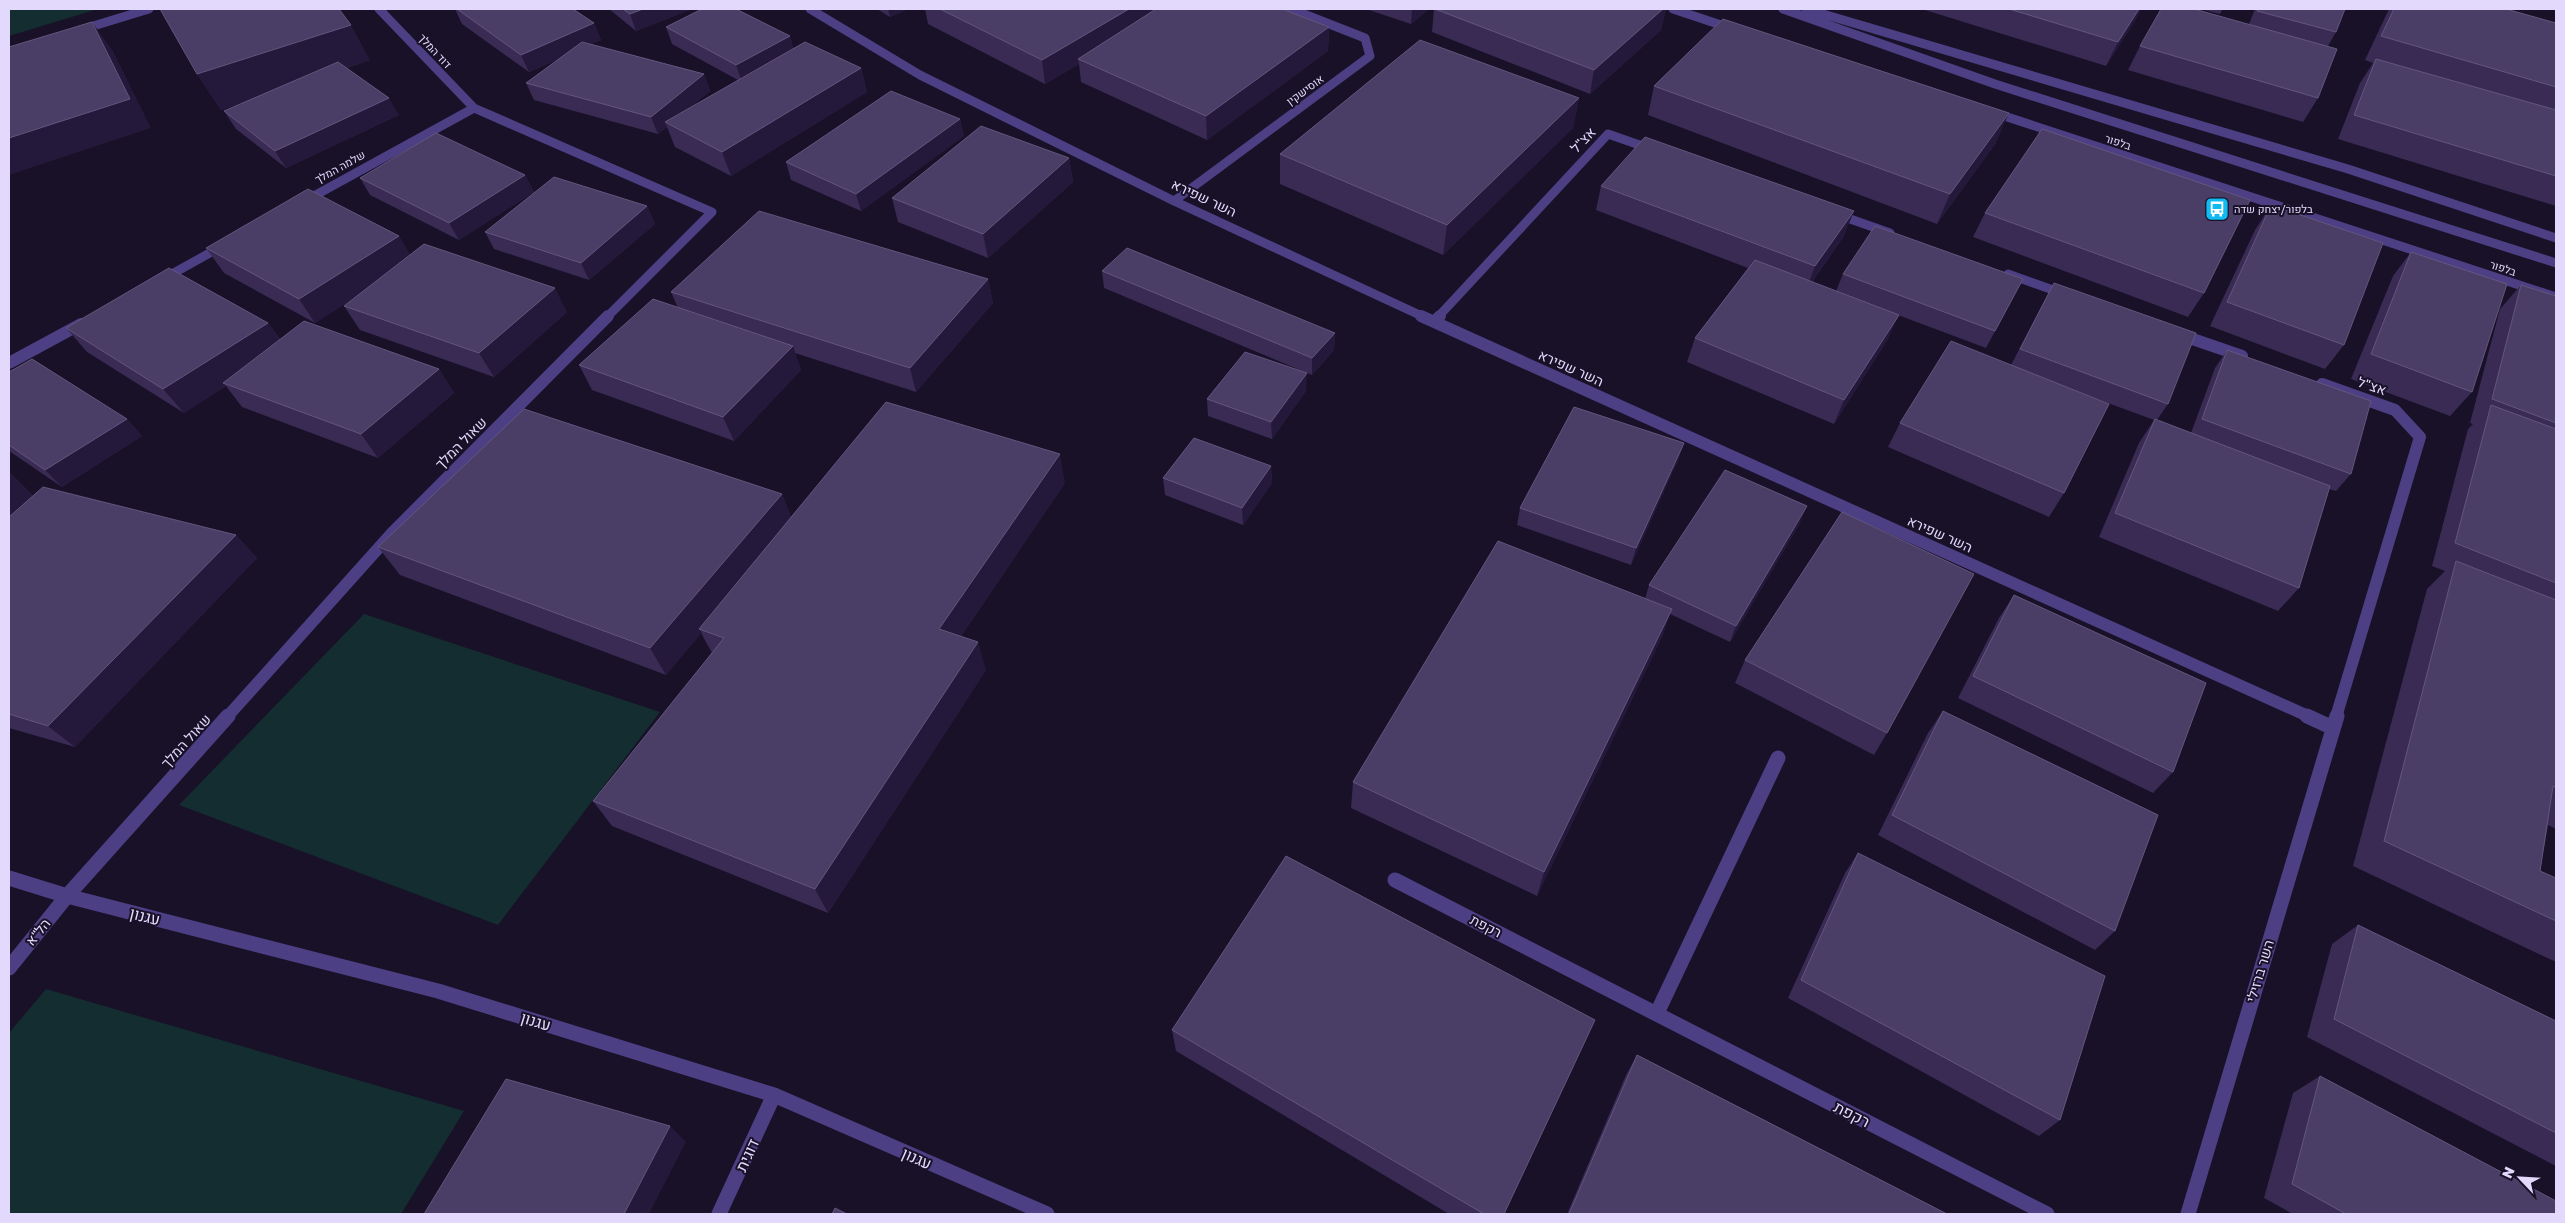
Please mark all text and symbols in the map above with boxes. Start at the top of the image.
street label: דוד המלך [416,31,455,71]
street label: אוסישקין [1284,72,1326,107]
street label: אצ"ל [1566,123,1599,156]
street label: בלפור [2103,131,2133,152]
street label: שלמה המלך [312,148,367,186]
street label: השר שפירא [1169,175,1239,220]
bus stop icon: בלפור/יצחק שדה [2204,196,2230,222]
place label: בלפור/יצחק שדה [2234,202,2313,215]
street label: בלפור [2488,257,2518,278]
street label: השר שפירא [1536,346,1606,389]
street label: אצ"ל [2356,373,2389,398]
street label: שאול המלך [431,413,490,472]
street label: השר שפירא [1905,512,1975,555]
street label: שאול המלך [157,710,214,771]
street label: עגנון [128,903,162,929]
street label: רקפת [1468,910,1505,941]
street label: הל"א [22,915,54,949]
street label: השר ברזילי [2242,937,2277,1004]
street label: עגנון [518,1007,554,1035]
street label: רקפת [1831,1097,1873,1131]
street label: דוגית [731,1135,763,1175]
street label: עגנון [899,1143,935,1173]
north arrow [2495,1153,2545,1203]
text: N [2498,1164,2518,1181]

